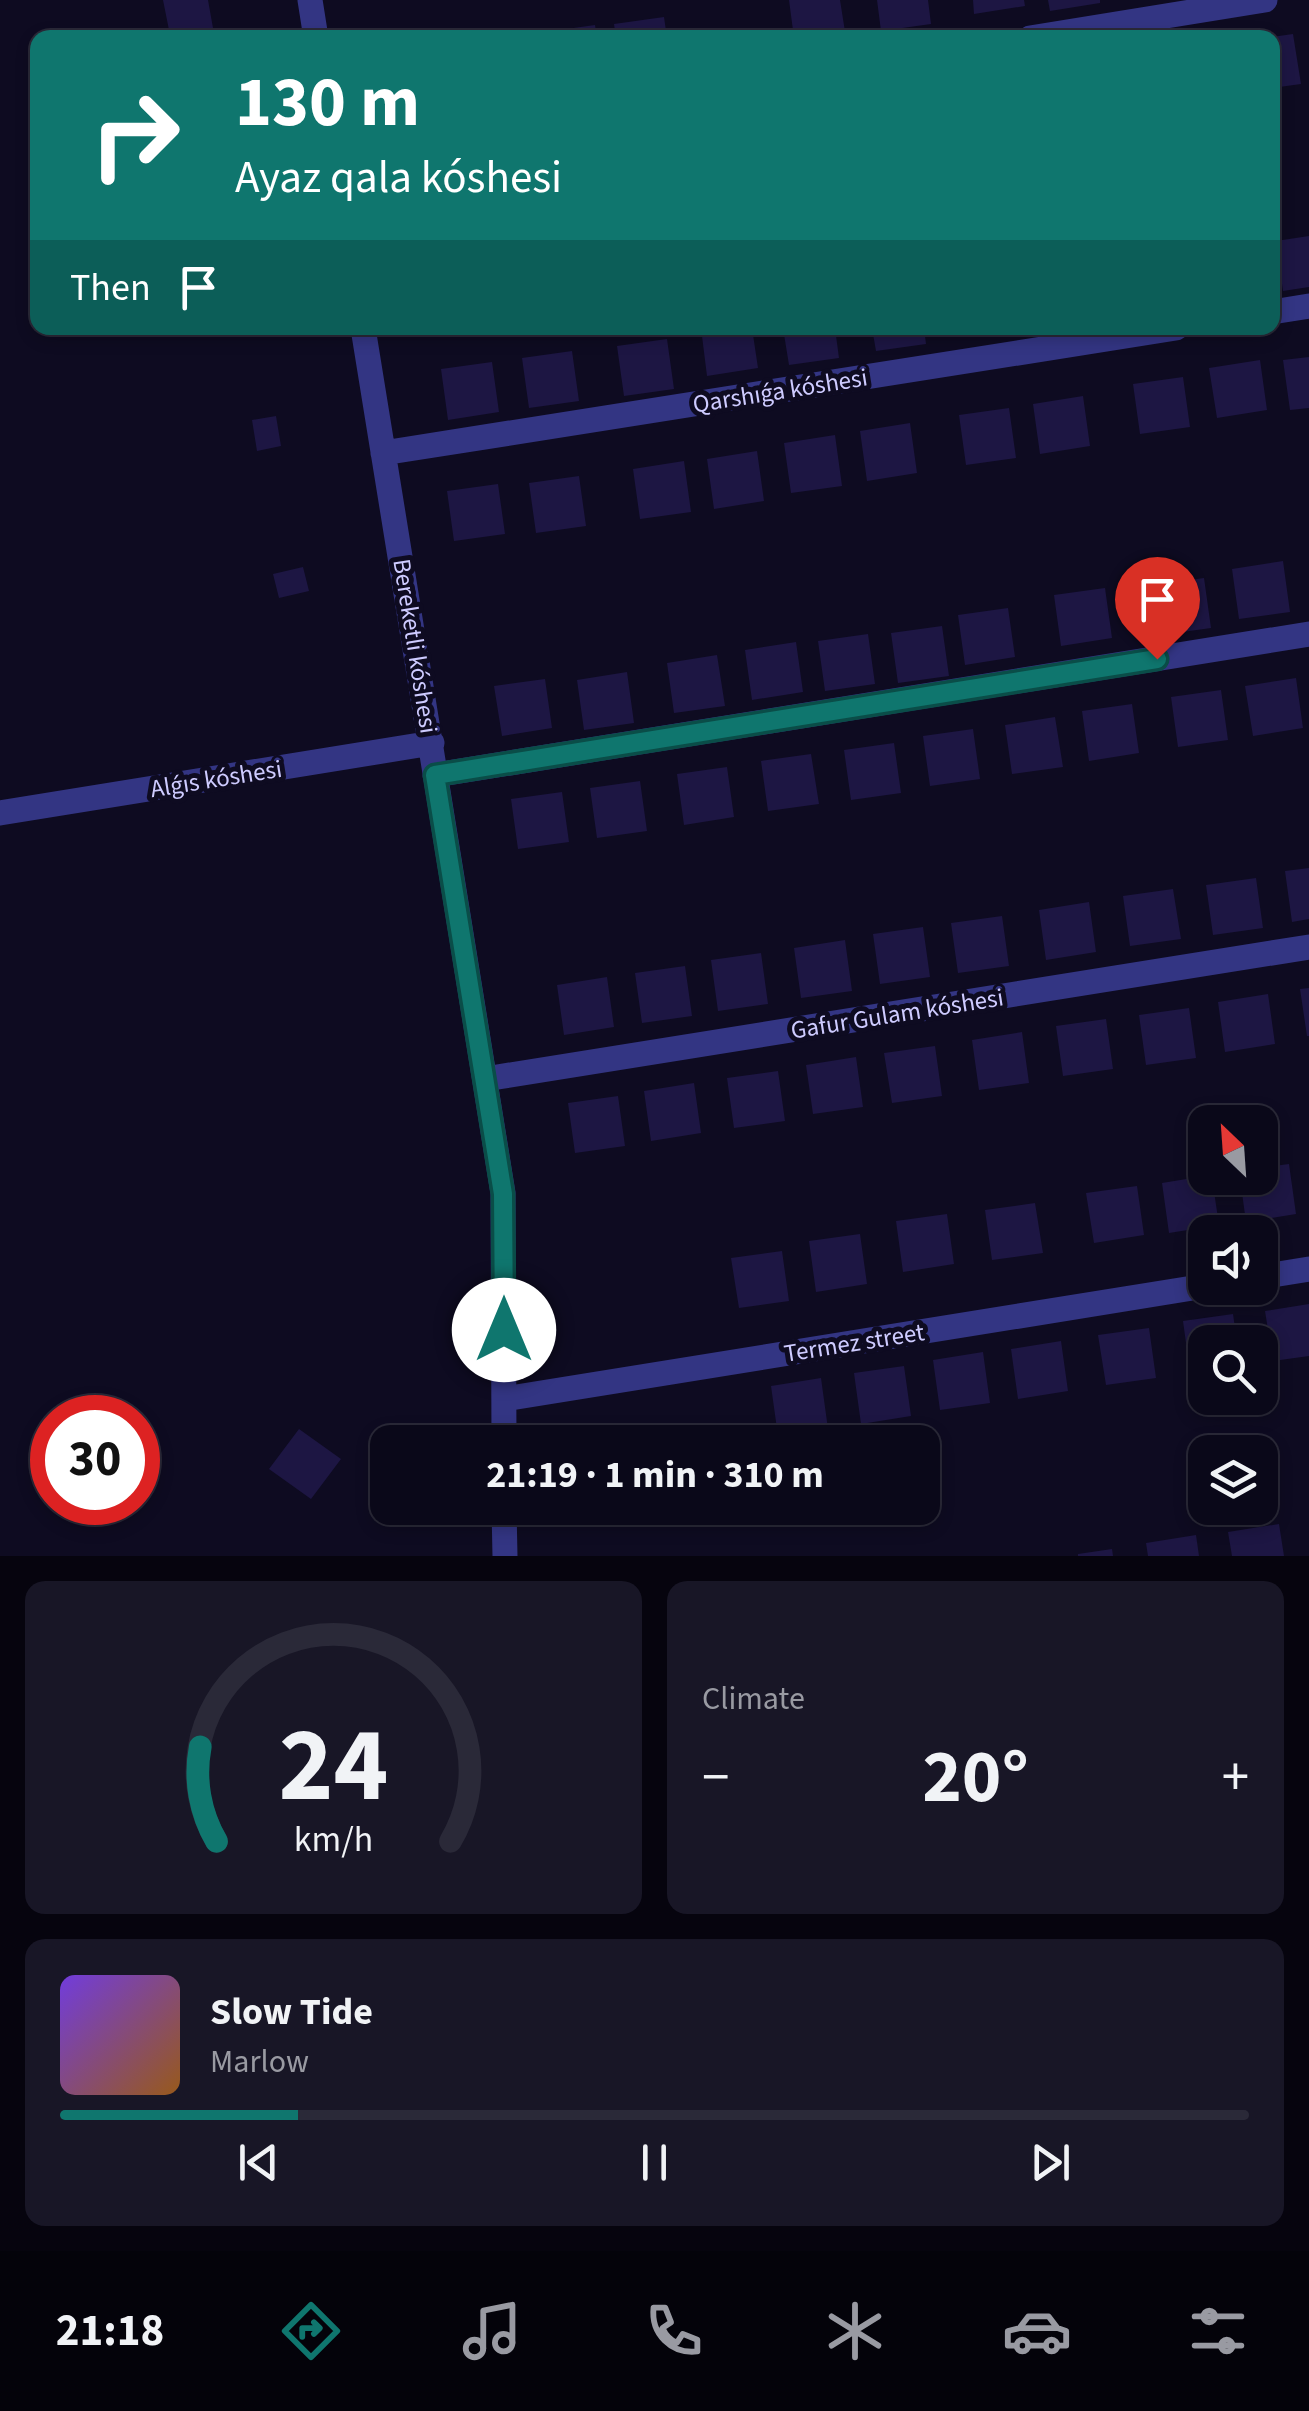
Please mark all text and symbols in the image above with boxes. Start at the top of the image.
text: 130 m [235,53,420,153]
icon: right [70,70,200,200]
text: Ayaz qala kóshesi [235,146,562,210]
icon: arrive [171,260,226,315]
text: Then [70,261,151,315]
street label: Qarshıǵa kóshesi [690,359,870,423]
street label: Bereketli kóshesi [383,556,447,736]
pin [1115,557,1200,660]
icon: arrive [1130,572,1185,627]
street label: Alǵıs kóshesi [148,751,285,807]
street label: Gafur Gulam kóshesi [788,979,1006,1049]
north arrow [1188,1105,1278,1195]
map controls [1188,1105,1278,1525]
button: sound [1188,1215,1278,1305]
position arrow [452,1278,556,1382]
street label: Termez street [781,1314,927,1372]
button: search [1188,1325,1278,1415]
speed limit sign: 30 [30,1395,160,1525]
button: layers [1188,1435,1278,1525]
text: 21:19 · 1 min · 310 m [486,1448,824,1502]
text: Climate [702,1676,805,1722]
text: 24 [279,1693,388,1841]
text: 20° [922,1724,1029,1831]
text: − [702,1739,729,1817]
text: + [1222,1739,1249,1817]
text: km/h [294,1814,373,1865]
text: Slow Tide [210,1985,373,2039]
text: Marlow [210,2039,309,2085]
icon: previous [231,2135,286,2190]
icon: pause [627,2135,682,2190]
icon: next [1023,2135,1078,2190]
icon: directions [276,2296,346,2366]
icon: music [457,2296,527,2366]
icon: phone [639,2296,709,2366]
icon: climate [820,2296,890,2366]
icon: car [1002,2296,1072,2366]
icon: filters [1183,2296,1253,2366]
text: 21:18 [56,2299,164,2363]

